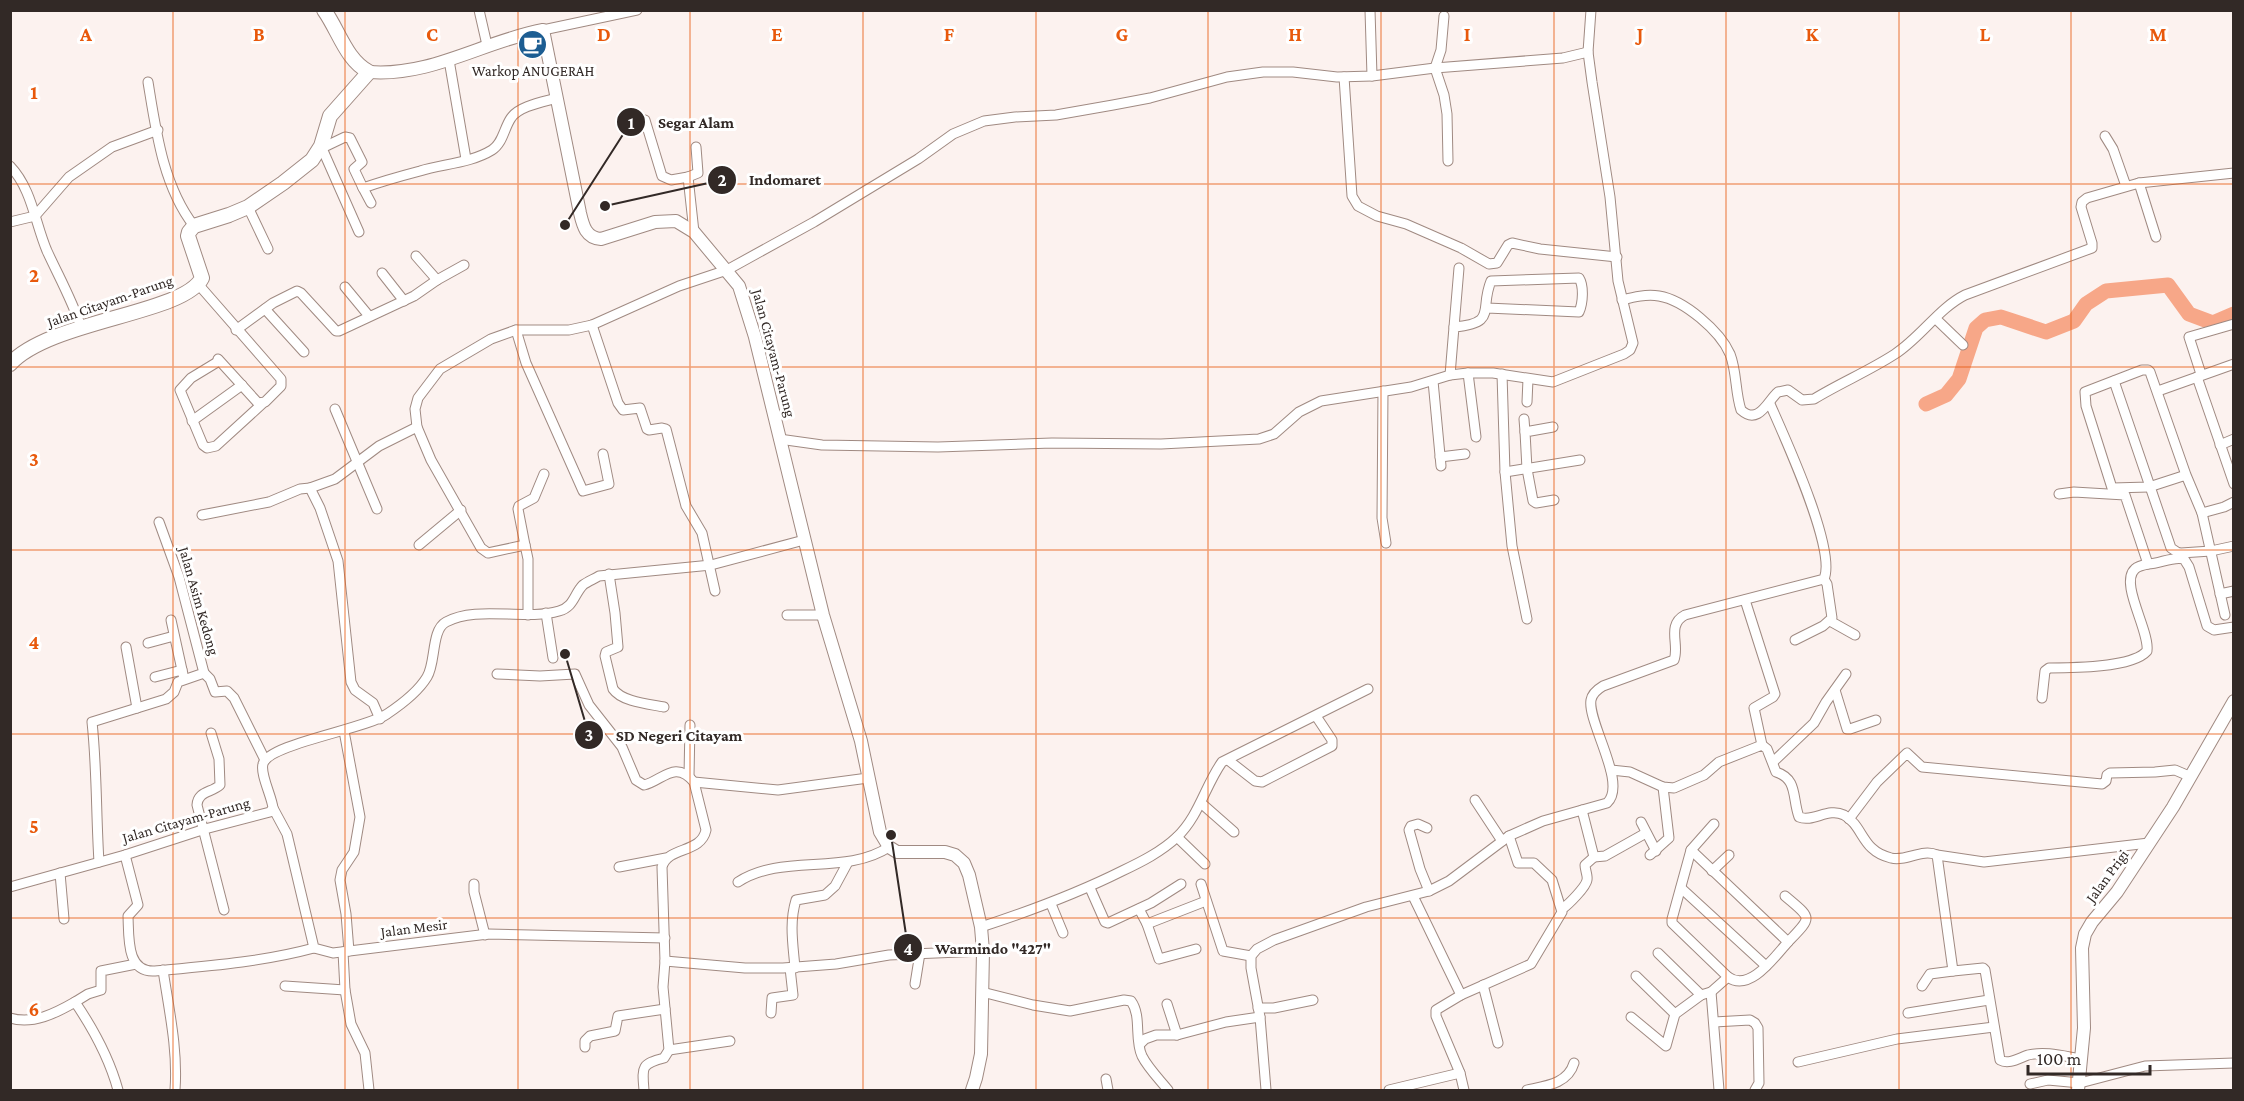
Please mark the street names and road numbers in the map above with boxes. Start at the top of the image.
street label: Jalan Citayam-Parung [43,272,175,332]
street label: Jalan Citayam-Parung [748,285,799,419]
street label: Jalan Asim Kedong [174,543,222,657]
street label: Jalan Citayam-Parung [119,794,252,847]
street label: Jalan Prigi [2081,847,2132,908]
street label: Jalan Mesir [378,916,449,941]

